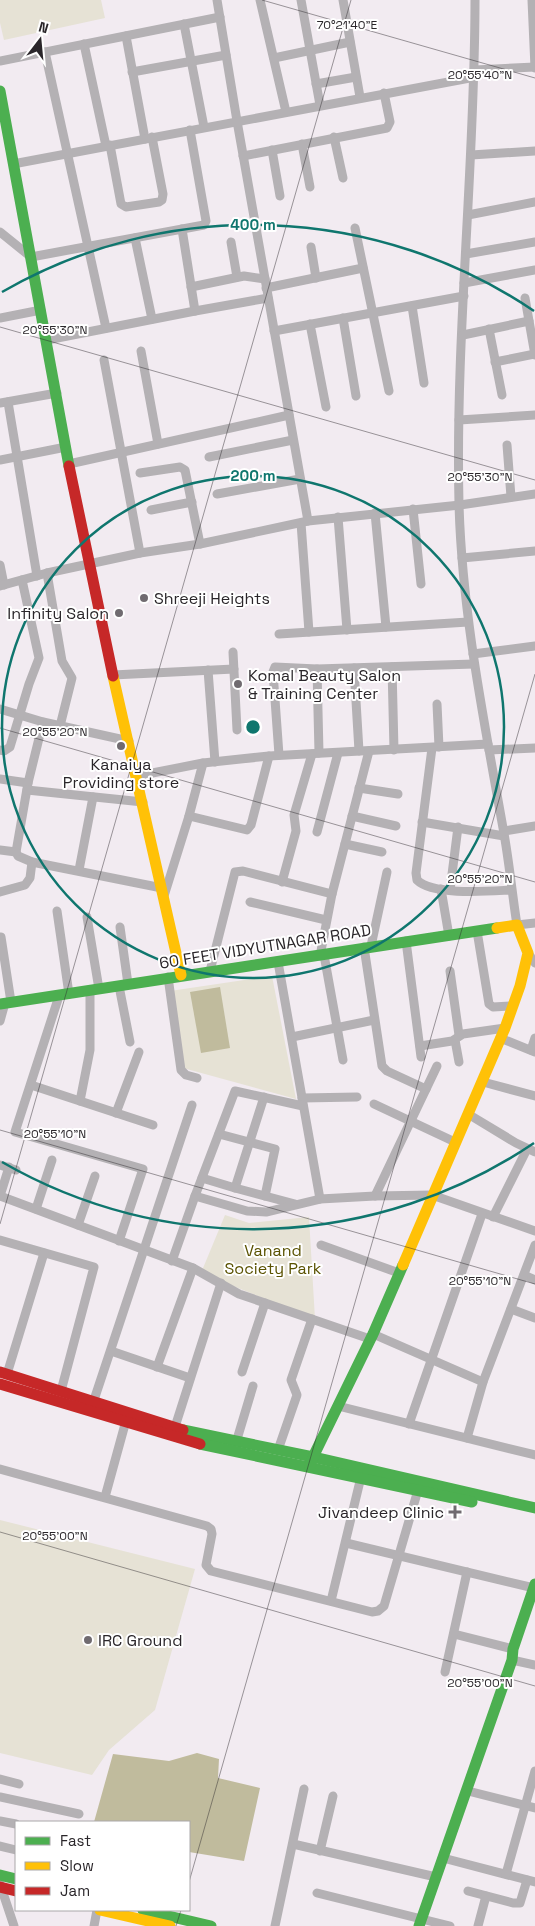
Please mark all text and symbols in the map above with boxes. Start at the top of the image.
north arrow [15,15,65,65]
text: 70°21'40"E [317,17,378,33]
text: N [37,18,51,37]
text: 20°55'40"N [448,67,512,83]
text: 400 m [230,215,276,234]
text: 20°55'30"N [23,322,87,338]
text: 200 m [231,466,275,485]
text: 20°55'30"N [448,469,512,485]
place label: Shreeji Heights [154,588,270,609]
marker: Shreeji Heights [138,592,150,604]
place label: Infinity Salon [7,603,109,624]
marker: Infinity Salon [113,607,125,619]
place label: Komal Beauty Salon & Training Center [248,665,401,704]
marker: Komal Beauty Salon & Training Center [232,678,244,690]
centre of rings [244,718,262,736]
text: 20°55'20"N [23,724,87,740]
marker: Kanaiya Providing store [115,740,127,752]
place label: Kanaiya Providing store [63,754,179,793]
text: 20°55'20"N [448,871,512,887]
street label: 60 FEET VIDYUTNAGAR ROAD [158,919,373,974]
text: 20°55'10"N [24,1126,86,1142]
park label: Vanand Society Park [225,1240,322,1279]
text: 20°55'10"N [449,1273,511,1289]
place label: Jivandeep Clinic [318,1502,444,1523]
marker: Jivandeep Clinic [448,1505,462,1519]
text: 20°55'00"N [22,1528,88,1544]
place label: IRC Ground [98,1630,182,1651]
marker: IRC Ground [82,1634,94,1646]
text: 20°55'00"N [447,1675,513,1691]
legend [15,1821,190,1911]
text: Fast [60,1831,91,1850]
text: Slow [60,1856,94,1875]
text: Jam [60,1881,90,1900]

